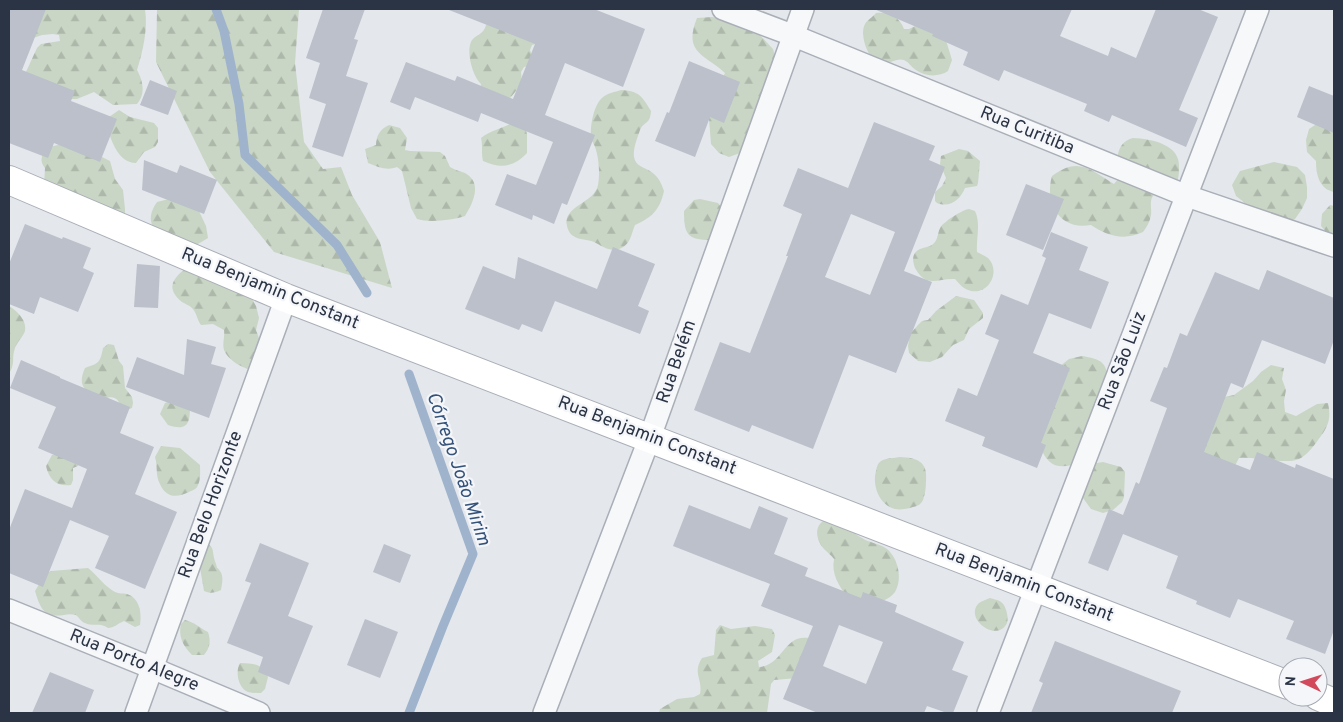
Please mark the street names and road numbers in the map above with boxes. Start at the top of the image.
street label: Rua Curitiba [976,102,1078,160]
street label: Rua Benjamin Constant [178,243,362,335]
street label: Rua São Luiz [1094,308,1152,414]
street label: Rua Belém [652,317,702,407]
street label: Rua Benjamin Constant [554,391,740,481]
street label: Rua Belo Horizonte [174,428,248,582]
street label: Rua Benjamin Constant [931,538,1117,628]
street label: Rua Porto Alegre [66,625,202,697]

